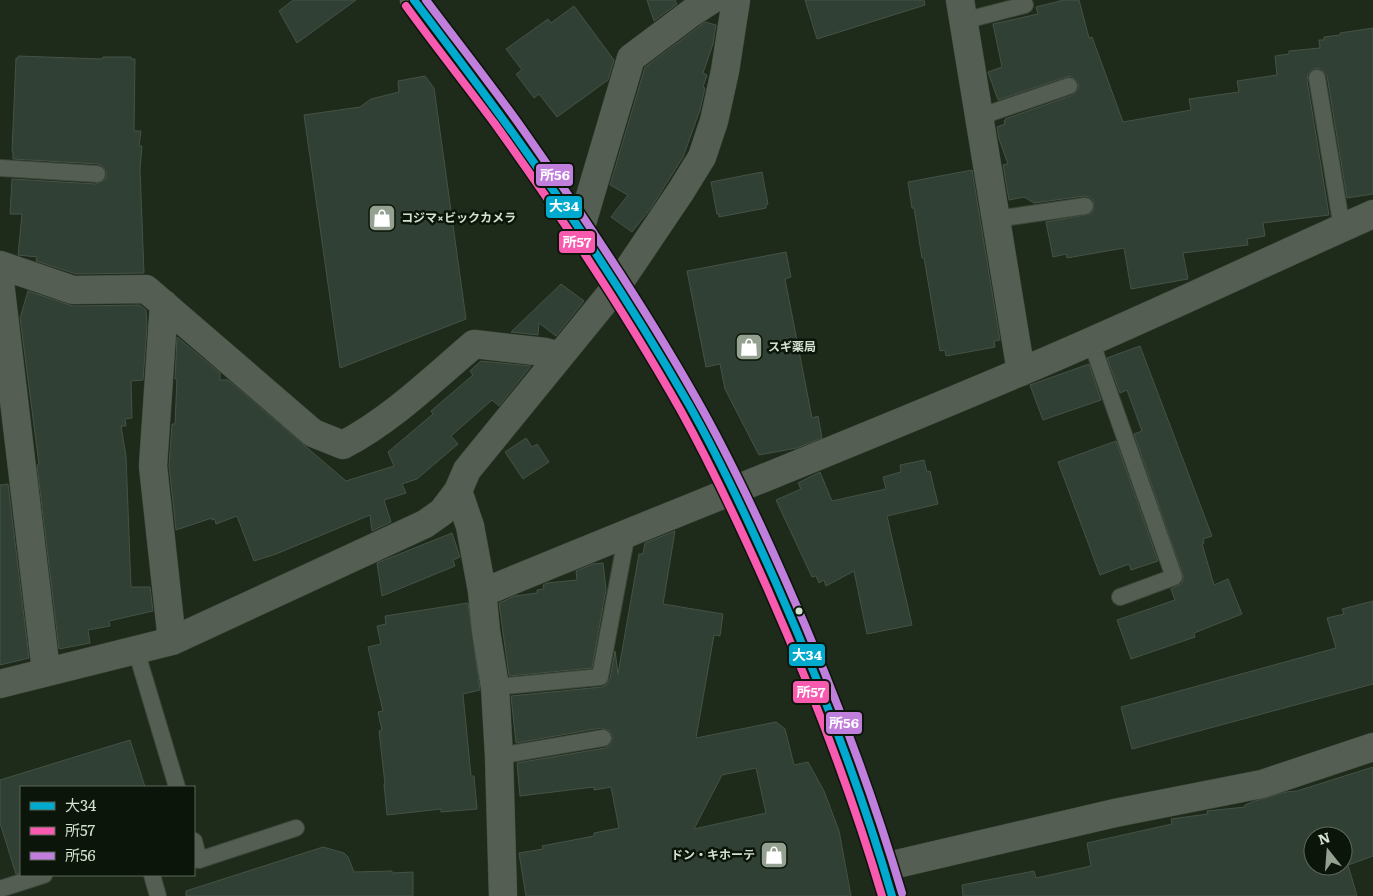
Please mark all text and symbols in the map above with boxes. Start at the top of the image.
line badge: 所56 [535,163,574,187]
text: 所56 [540,164,570,184]
line badge: 大34 [545,195,583,219]
text: 大34 [549,195,580,215]
shop icon: コジマ×ビックカメラ [367,203,397,233]
place label: コジマ×ビックカメラ [401,208,516,226]
line badge: 所57 [558,230,596,254]
text: 所57 [563,231,592,251]
shop icon: スギ薬局 [734,332,764,362]
place label: スギ薬局 [768,337,816,355]
unlabelled marker [794,606,804,616]
line badge: 大34 [788,643,826,667]
text: 大34 [792,644,823,664]
line badge: 所57 [792,680,830,704]
text: 所57 [797,681,826,701]
line badge: 所56 [825,711,863,735]
text: 所56 [829,712,859,732]
legend [20,786,195,876]
text: 大34 [65,793,96,816]
text: 所57 [65,818,96,841]
north arrow [1303,826,1353,876]
text: N [1315,826,1333,849]
shop icon: ドン・キホーテ [759,840,789,870]
text: 所56 [65,843,96,866]
place label: ドン・キホーテ [671,845,755,863]

